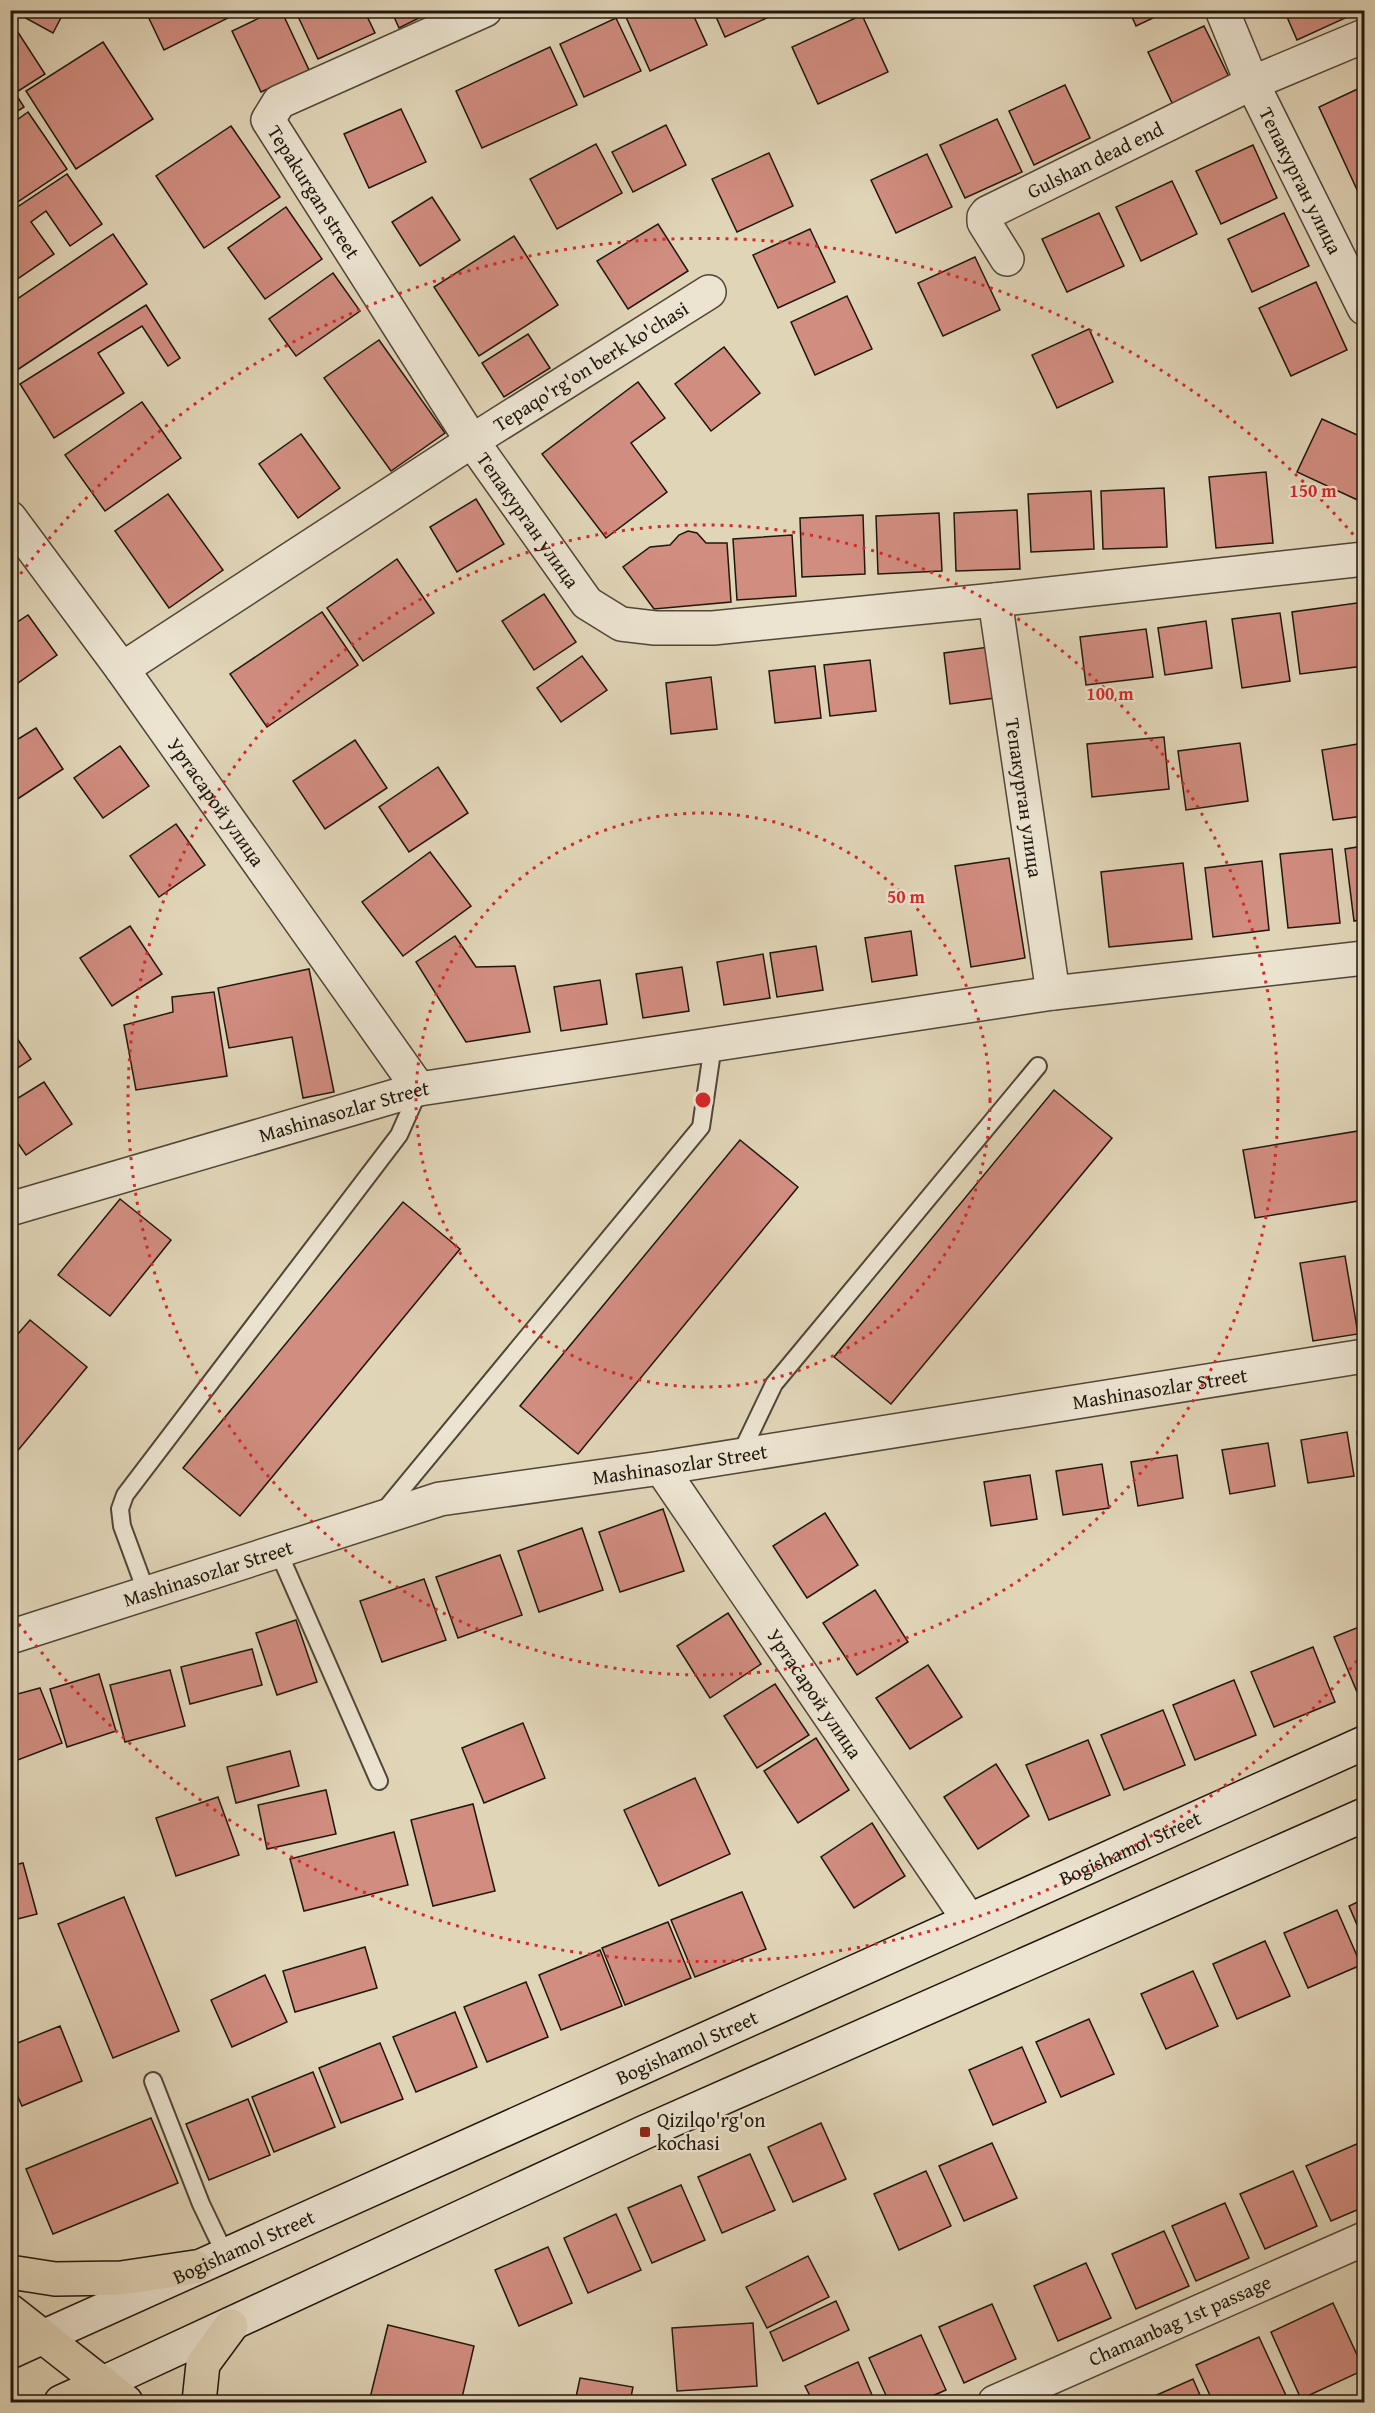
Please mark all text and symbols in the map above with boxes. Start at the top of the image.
street label: Тепакурган улица [1252,102,1350,259]
street label: Gulshan dead end [1022,114,1168,205]
street label: Tepakurgan street [261,119,367,264]
street label: Tepaqo'rg'on berk ko'chasi [487,293,694,438]
street label: Тепакурган улица [470,446,587,594]
text: 150 m [1289,477,1337,504]
text: 100 m [1086,680,1134,707]
street label: Тепакурган улица [999,716,1051,880]
street label: Уртасарой улица [161,731,272,873]
text: 50 m [887,883,926,910]
street label: Mashinasozlar Street [255,1073,431,1149]
centre of rings [693,1090,713,1110]
street label: Mashinasozlar Street [1070,1360,1249,1416]
street label: Mashinasozlar Street [591,1436,769,1491]
street label: Mashinasozlar Street [119,1532,296,1614]
street label: Уртасарой улица [760,1622,870,1765]
street label: Bogishamol Street [1054,1803,1206,1892]
street label: Bogishamol Street [611,2002,762,2092]
place label: Qizilqo'rg'on kochasi [657,2105,765,2157]
marker: Qizilqo'rg'on kochasi [638,2125,652,2139]
street label: Bogishamol Street [168,2202,319,2291]
street label: Chamanbag 1st passage [1084,2267,1275,2373]

